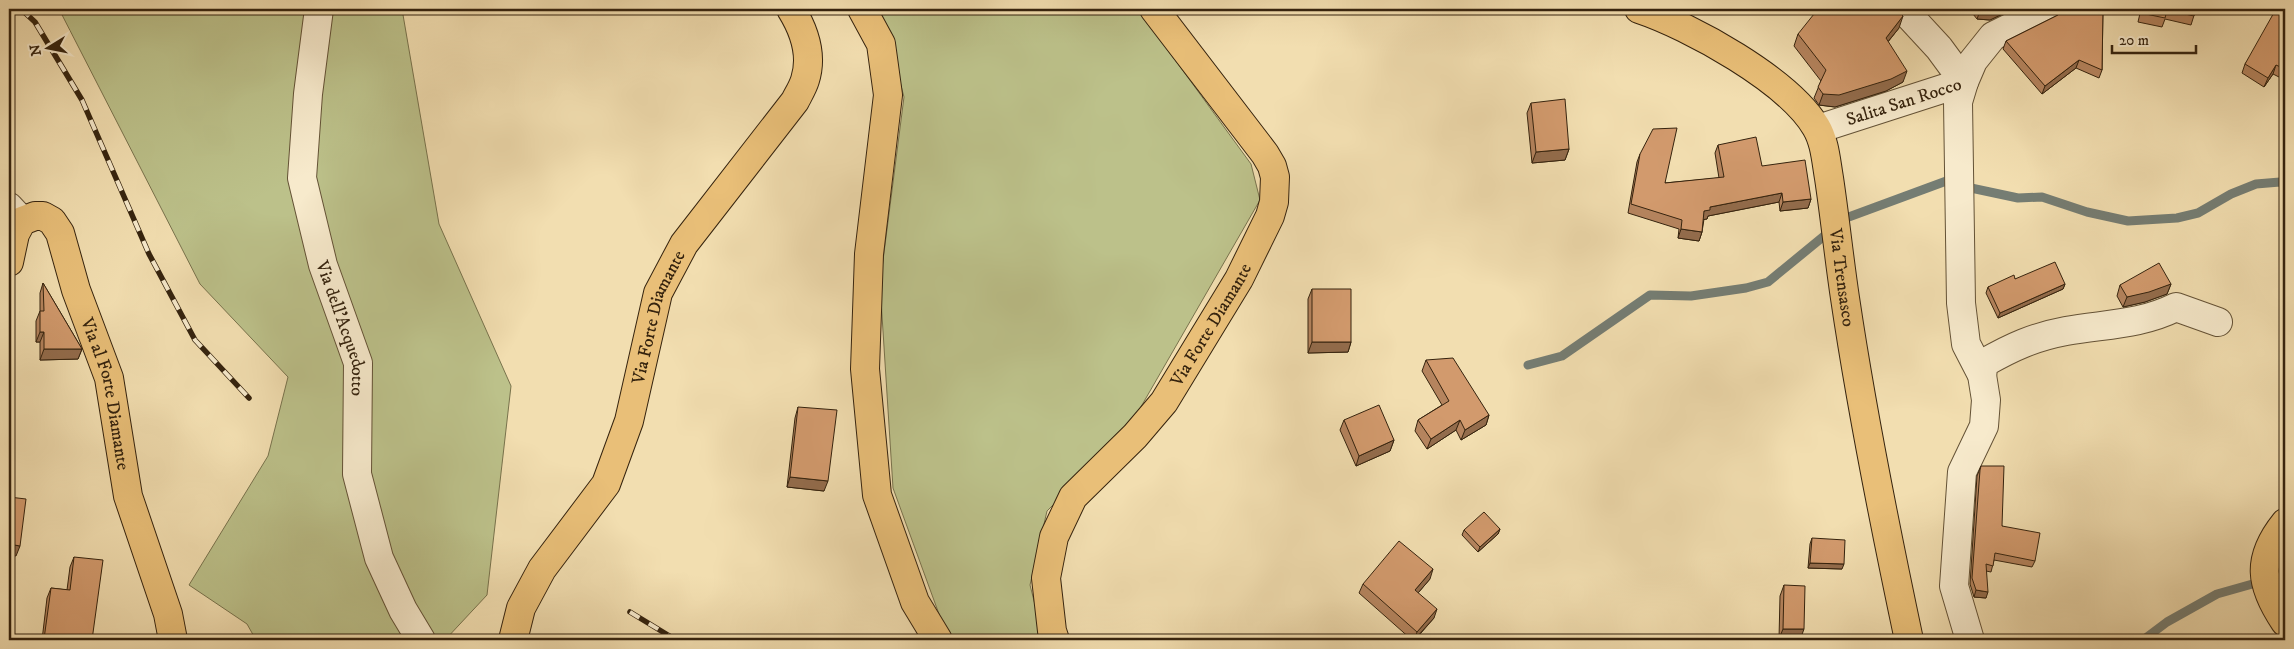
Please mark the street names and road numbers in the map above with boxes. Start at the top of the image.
street label: Salita San Rocco [1844,73,1965,131]
street label: Via Trensasco [1824,226,1859,329]
street label: Via Forte Diamante [628,247,691,387]
street label: Via dell'Acquedotto [310,257,369,396]
street label: Via Forte Diamante [1166,260,1257,392]
street label: Via al Forte Diamante [75,314,134,472]

